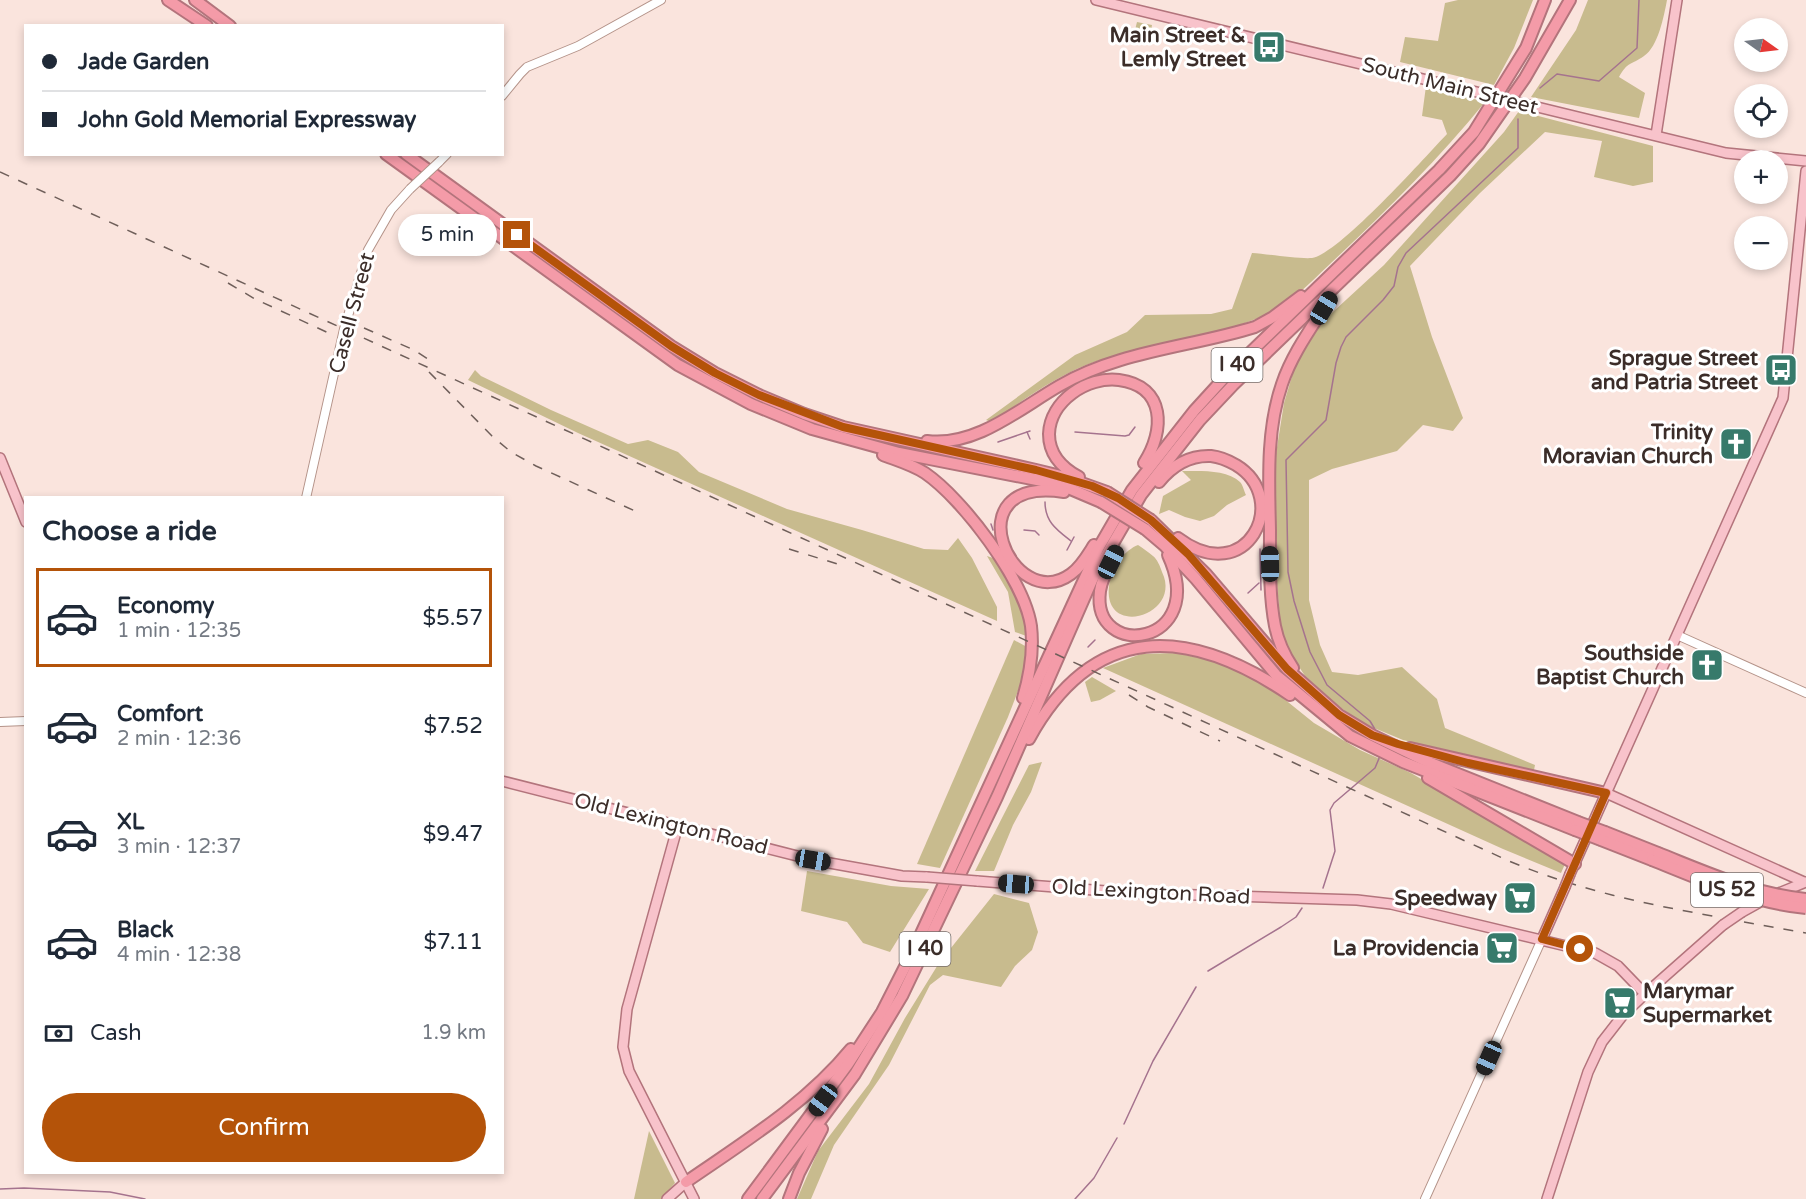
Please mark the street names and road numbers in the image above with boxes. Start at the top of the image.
street label: South Main Street [1359,52,1541,120]
street label: Casell Street [324,250,380,376]
road number: I 40 [1212,348,1262,382]
street label: Old Lexington Road [571,788,771,860]
road number: US 52 [1691,873,1763,907]
street label: Old Lexington Road [1051,874,1251,910]
road number: I 40 [900,932,950,966]

